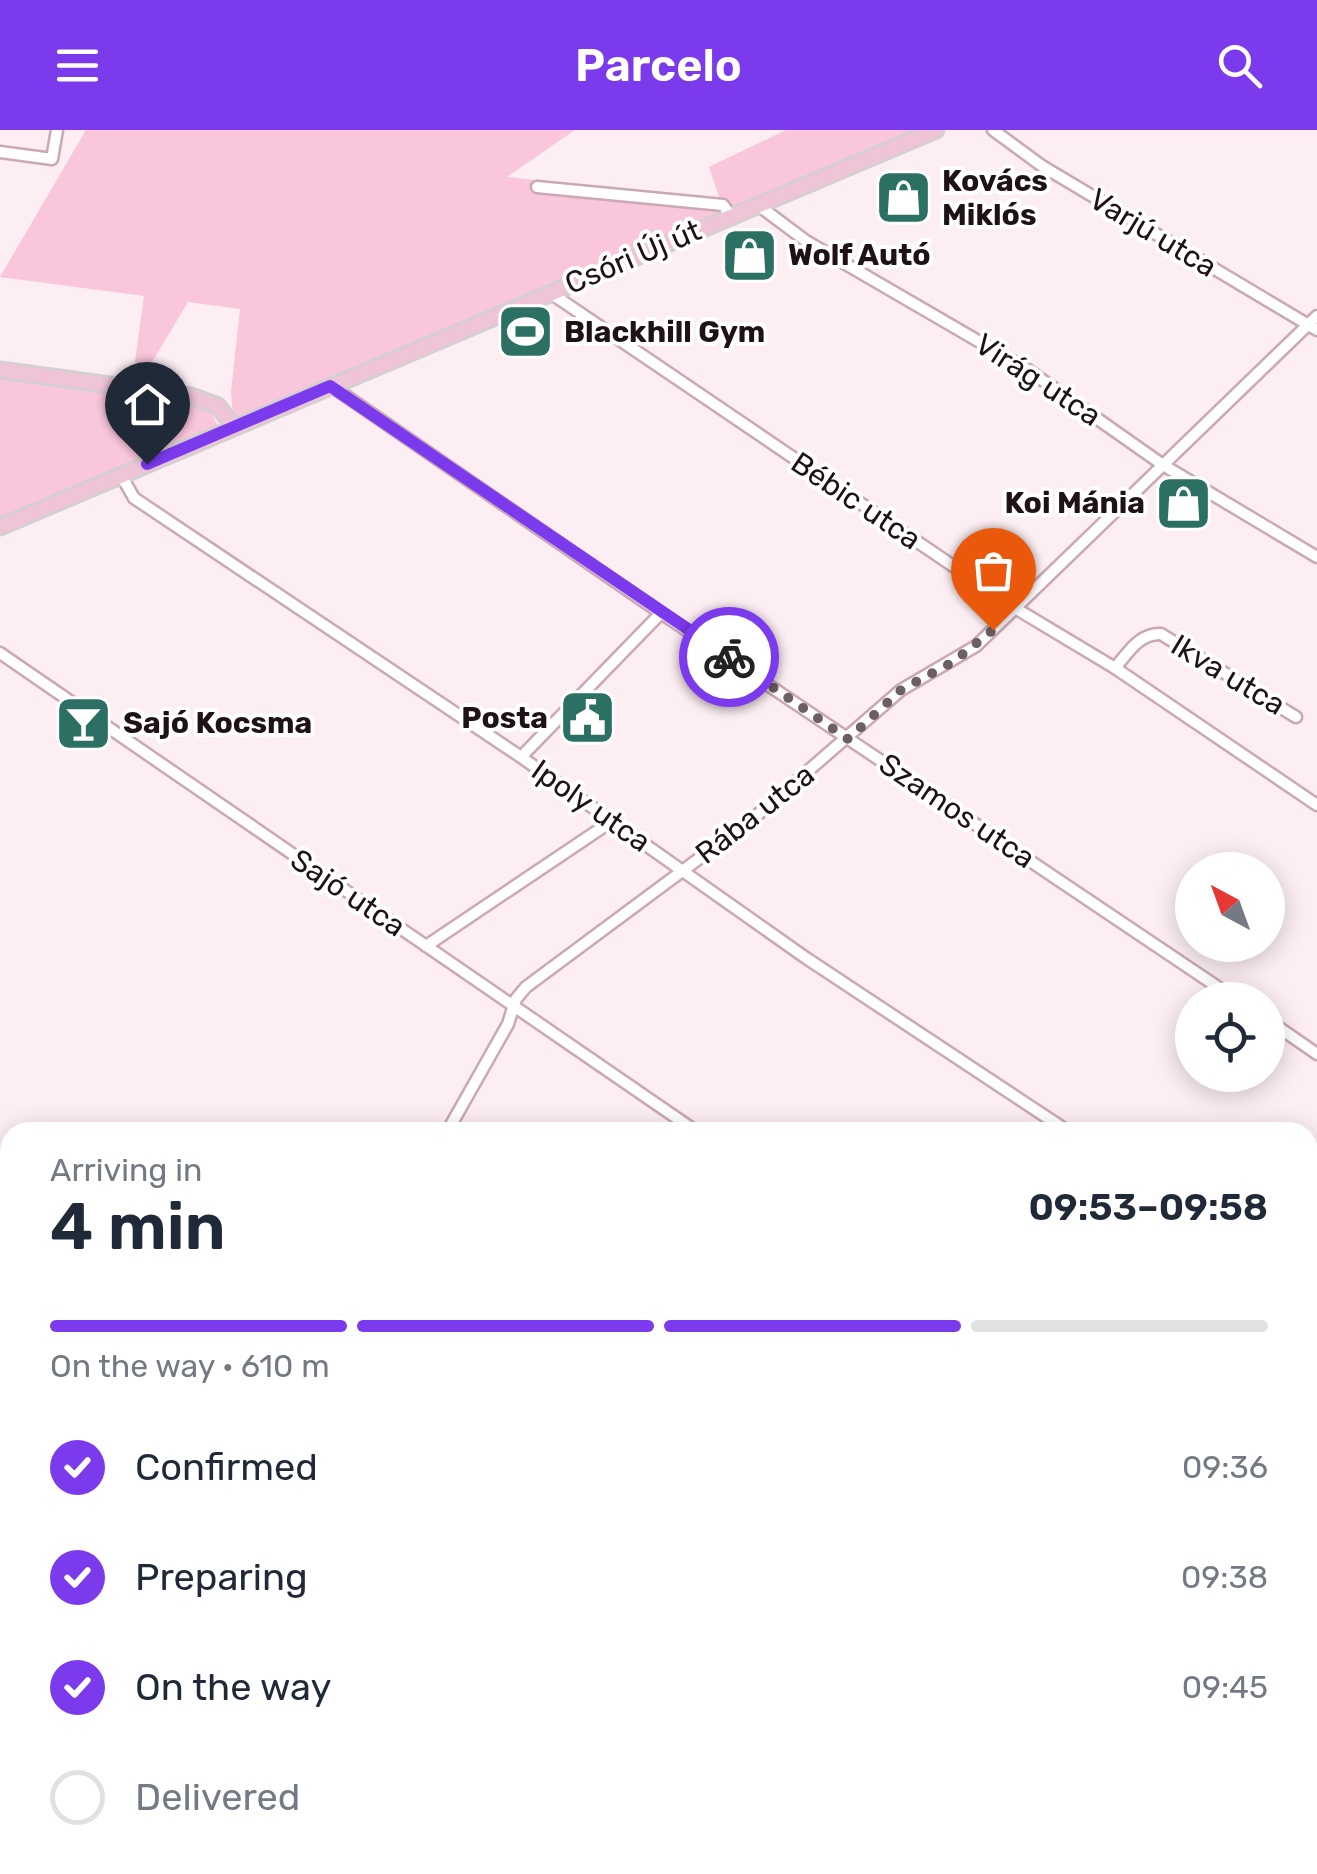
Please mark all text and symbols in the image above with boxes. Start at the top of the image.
icon: menu [50,38,105,93]
icon: search [1212,38,1267,93]
text: Parcelo [575,39,742,92]
place label: Kovács Miklós [942,163,1048,233]
shop icon: Kovács Miklós [873,168,933,228]
street label: Varjú utca [1083,181,1223,285]
street label: Csóri Új út [560,212,707,302]
shop icon: Wolf Autó [719,225,779,285]
place label: Wolf Autó [788,237,931,273]
sports icon: Blackhill Gym [495,302,555,362]
place label: Blackhill Gym [564,314,765,350]
street label: Virág utca [968,326,1108,434]
pin [105,362,190,465]
icon: home [120,377,175,432]
street label: Bébic utca [784,444,928,558]
shop icon: Koi Mánia [1154,473,1214,533]
place label: Koi Mánia [1005,485,1145,521]
pin [951,528,1036,631]
icon: bag [966,543,1021,598]
courier [679,607,779,707]
street label: Ikva utca [1165,627,1291,723]
icon: bike [702,630,757,685]
public building icon: Posta [557,688,617,748]
bar icon: Sajó Kocsma [54,693,114,753]
place label: Posta [461,700,548,736]
place label: Sajó Kocsma [123,705,312,741]
street label: Szamos utca [872,746,1042,876]
street label: Ipoly utca [525,752,657,860]
street label: Rába utca [688,756,822,872]
street label: Sajó utca [284,842,412,944]
north arrow [1175,852,1285,962]
map controls [1175,852,1285,1092]
button: locate [1175,982,1285,1092]
text: Arriving in [50,1151,202,1189]
text: 09:53–09:58 [1028,1184,1268,1230]
text: 4 min [50,1188,226,1265]
text: On the way · 610 m [50,1347,330,1385]
icon: check [50,1440,105,1495]
text: Confirmed [135,1444,318,1490]
text: 09:36 [1182,1448,1268,1486]
icon: check [50,1550,105,1605]
text: Preparing [135,1554,308,1600]
text: 09:38 [1181,1558,1268,1596]
icon: check [50,1660,105,1715]
text: On the way [135,1664,331,1710]
text: 09:45 [1182,1668,1268,1706]
text: Delivered [135,1774,300,1820]

